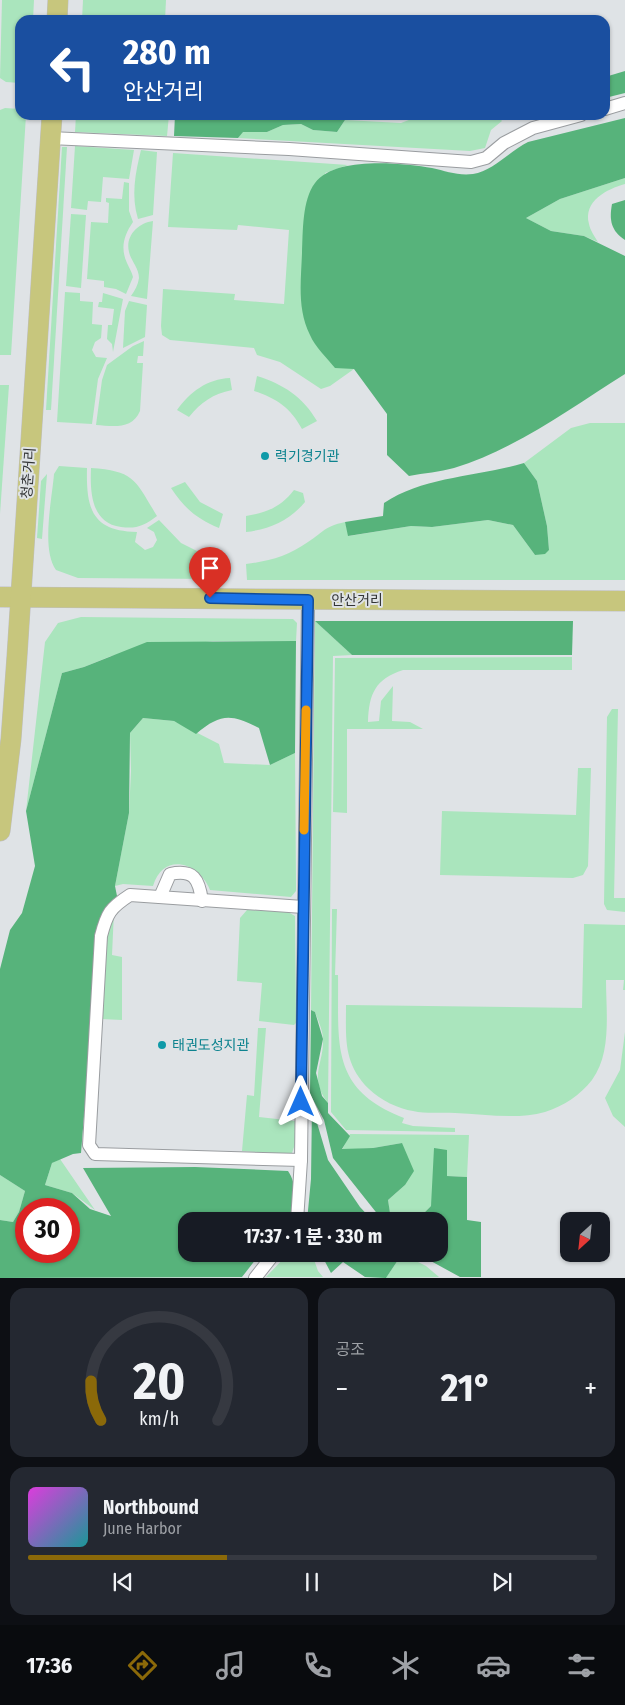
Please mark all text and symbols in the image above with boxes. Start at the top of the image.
text: 280 m [123,31,211,73]
icon: left [40,35,105,100]
text: 안산거리 [123,78,204,105]
street label: 청춘거리 [18,447,39,499]
place label: 력기경기관 [275,448,340,465]
marker: 력기경기관 [259,450,271,462]
pin [189,547,231,598]
icon: arrive [196,554,224,582]
street label: 안산거리 [331,592,383,609]
place label: 태권도성지관 [172,1037,249,1054]
marker: 태권도성지관 [156,1039,168,1051]
position arrow [274,1075,326,1127]
speed limit sign: 30 [15,1198,80,1263]
north arrow [560,1212,610,1262]
map controls [560,1212,610,1262]
text: 17:37 · 1 분 · 330 m [244,1225,382,1248]
text: 공조 [336,1340,365,1359]
text: 20 [132,1350,185,1413]
text: 21° [441,1365,492,1411]
text: − [336,1372,348,1405]
text: + [584,1372,597,1405]
text: km/h [139,1408,179,1430]
text: Northbound [103,1496,199,1519]
text: June Harbor [103,1519,181,1538]
icon: previous [109,1568,137,1596]
icon: pause [298,1568,326,1596]
icon: next [488,1568,516,1596]
icon: directions [125,1648,160,1683]
icon: music [213,1648,248,1683]
icon: phone [300,1648,335,1683]
icon: climate [388,1648,423,1683]
icon: car [476,1648,511,1683]
icon: filters [564,1648,599,1683]
text: 17:36 [26,1652,72,1679]

